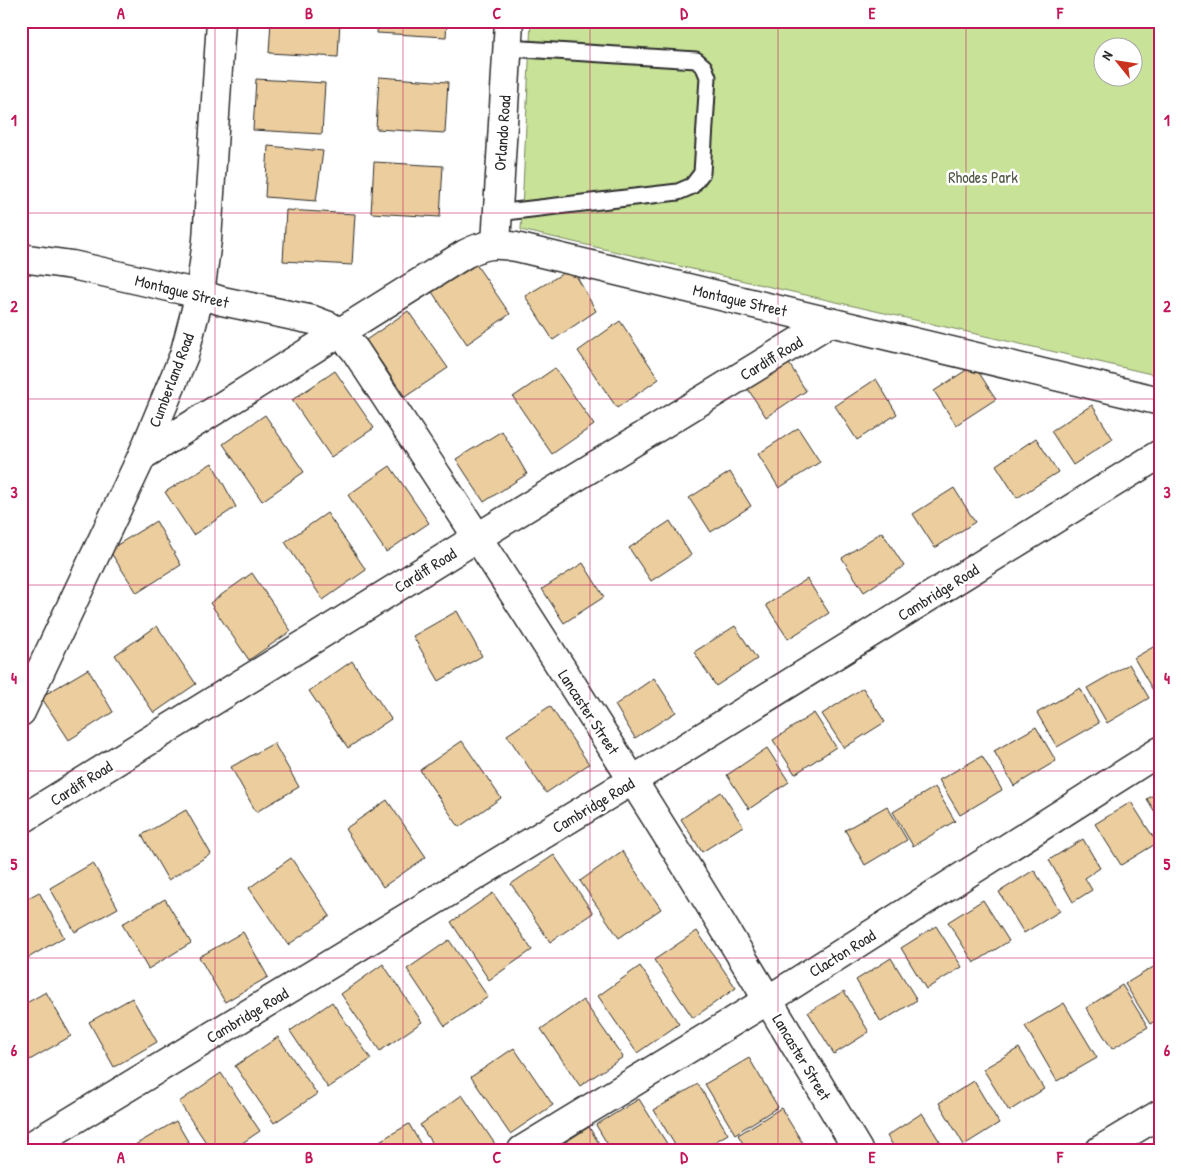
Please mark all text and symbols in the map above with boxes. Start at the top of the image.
text: A [117,2,125,24]
text: B [305,2,313,24]
text: C [493,2,502,24]
text: D [680,2,688,24]
text: E [868,2,876,24]
text: F [1056,2,1064,24]
north arrow [1094,38,1144,88]
text: N [1096,47,1117,63]
street label: Orlando Road [488,95,516,171]
text: 1 [11,109,17,131]
text: 1 [1164,109,1170,131]
park label: Rhodes Park [948,166,1018,188]
street label: Montague Street [133,269,232,313]
street label: Montague Street [691,279,790,322]
text: 2 [10,295,18,317]
text: 2 [1163,295,1171,317]
street label: Cumberland Road [143,330,199,430]
street label: Cardiff Road [736,331,806,385]
text: 3 [10,481,18,503]
text: 3 [1163,481,1171,503]
street label: Cardiff Road [390,542,460,598]
street label: Cambridge Road [893,558,983,626]
street label: Lancaster Street [553,665,625,759]
text: 4 [11,667,17,689]
text: 4 [1164,667,1170,689]
street label: Cardiff Road [46,755,116,811]
street label: Cambridge Road [548,772,638,838]
text: 5 [11,853,18,875]
text: 5 [1164,853,1171,875]
street label: Clacton Road [805,924,879,982]
street label: Cambridge Road [202,982,292,1048]
street label: Lancaster Street [768,1010,837,1105]
text: 6 [11,1039,18,1061]
text: 6 [1164,1039,1171,1061]
text: A [117,1146,125,1168]
text: B [305,1146,313,1168]
text: C [493,1146,502,1168]
text: D [680,1146,688,1168]
text: E [868,1146,876,1168]
text: F [1056,1146,1064,1168]

